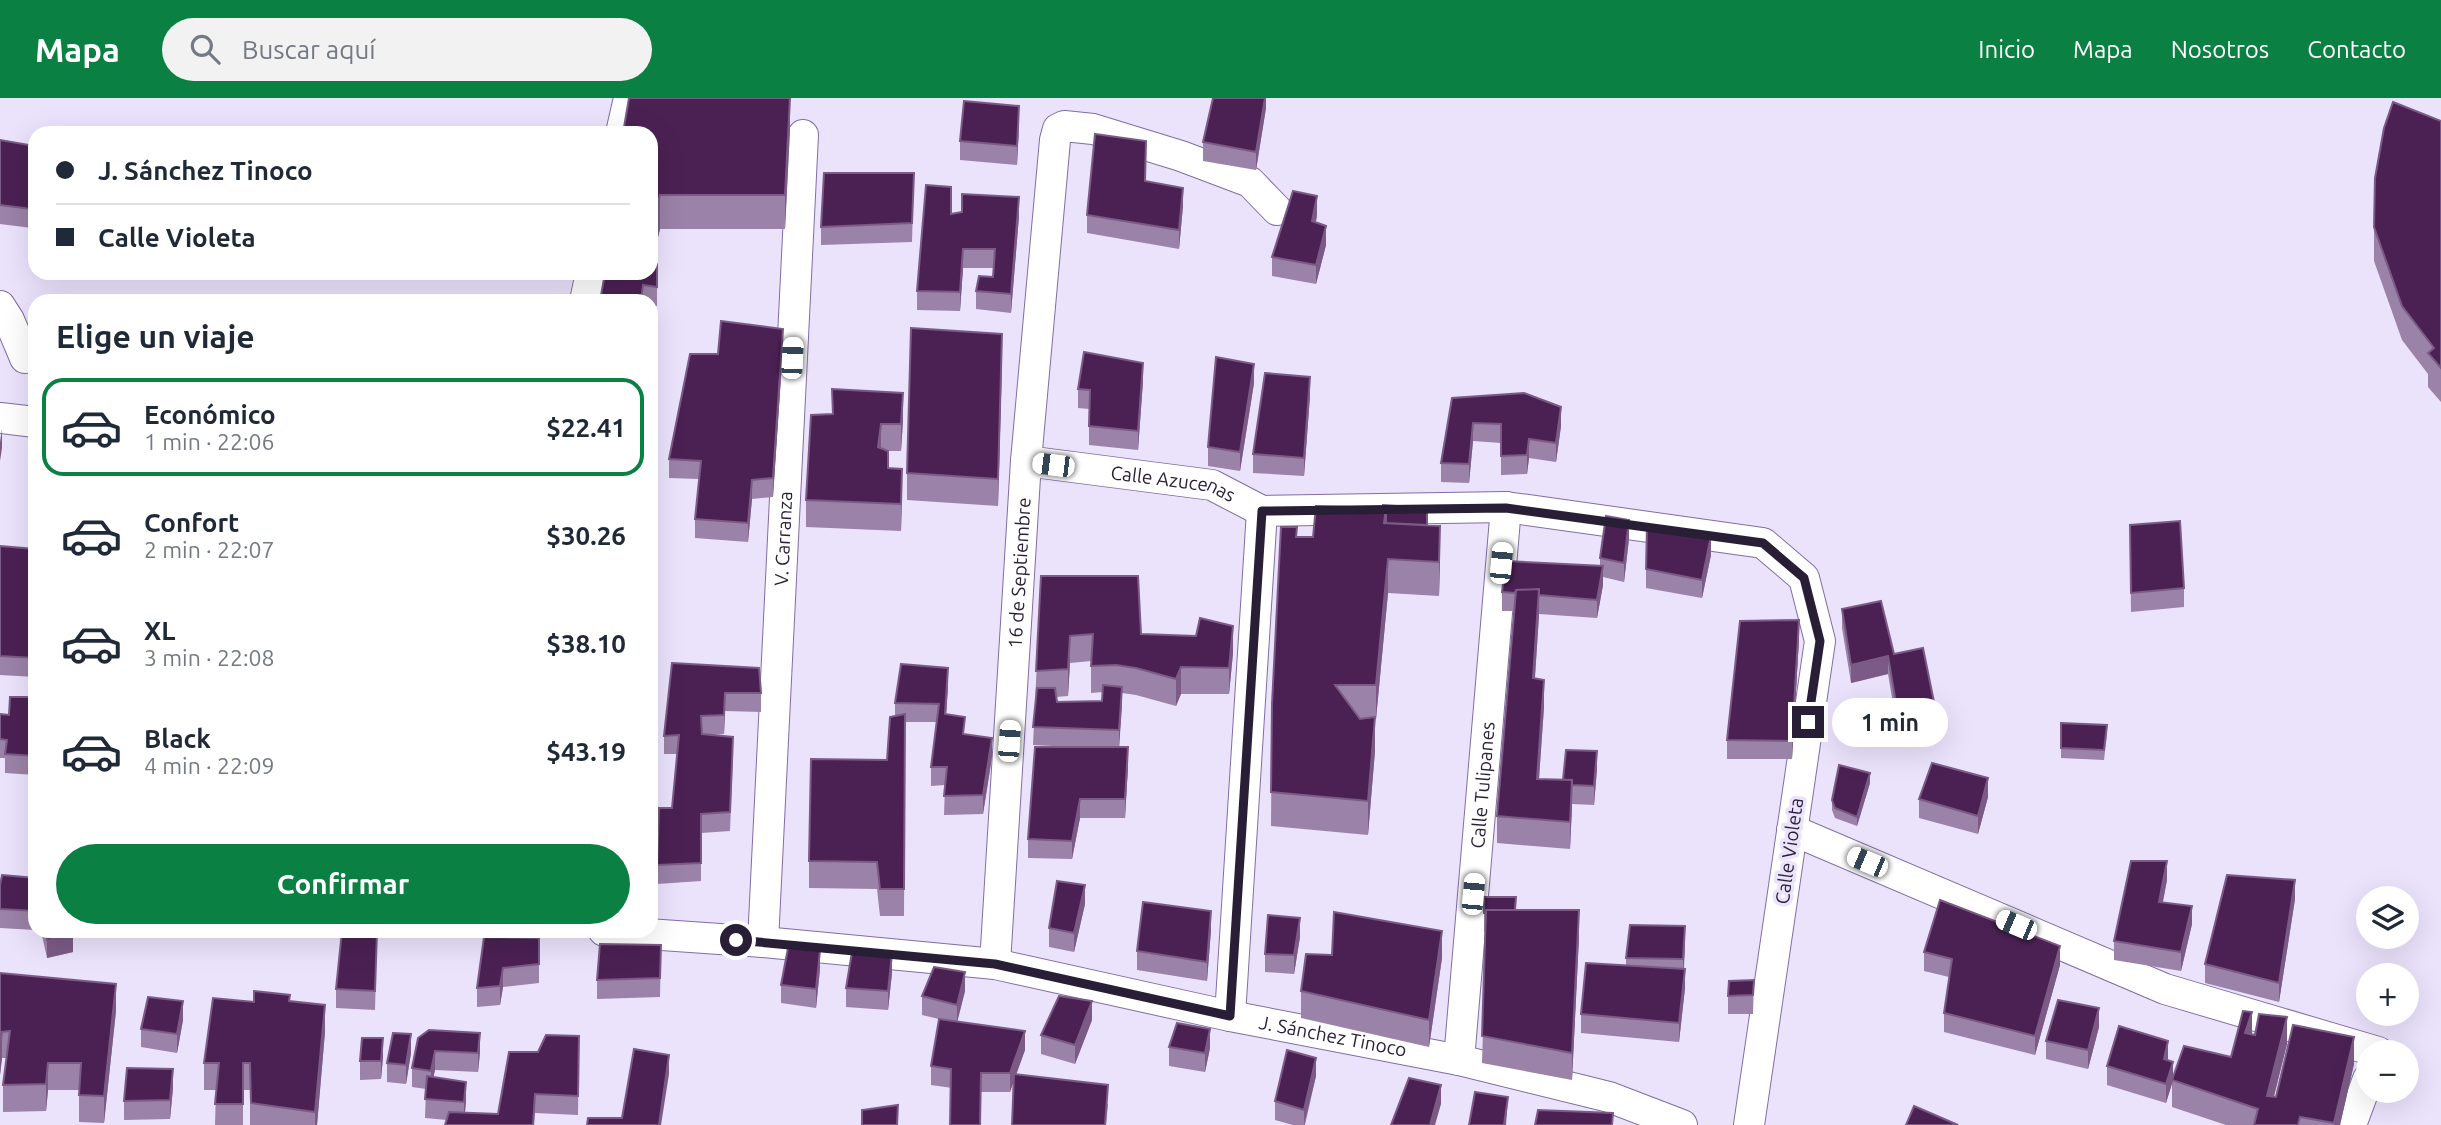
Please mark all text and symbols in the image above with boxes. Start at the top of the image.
search box [162,18,652,81]
icon: search [186,30,224,68]
text: Mapa [35,31,120,68]
text: Buscar aquí [242,35,376,64]
text: Inicio [1978,36,2035,63]
text: Mapa [2073,36,2133,63]
text: Nosotros [2171,36,2269,63]
text: Contacto [2307,36,2406,63]
text: J. Sánchez Tinoco [98,156,313,185]
text: Calle Violeta [98,223,256,252]
text: Elige un viaje [56,318,255,354]
car [781,336,804,380]
icon: car [60,396,123,459]
text: Económico [144,400,276,429]
text: $22.41 [546,413,626,442]
text: 1 min · 22:06 [144,429,275,454]
car [1031,452,1076,478]
street label: Calle Azucenas [1110,461,1239,506]
street label: V. Carranza [770,491,796,586]
street label: 16 de Septiembre [1003,497,1035,649]
icon: car [60,504,123,567]
text: Confort [144,508,239,537]
text: $30.26 [546,521,626,550]
text: 2 min · 22:07 [144,537,275,562]
car [1489,541,1514,585]
icon: car [60,612,123,675]
text: XL [144,616,175,645]
text: $38.10 [546,629,626,658]
text: 3 min · 22:08 [144,645,275,670]
callout: 1 min [1832,698,1948,746]
route end [1792,706,1824,738]
text: 1 min [1861,710,1919,735]
car [998,719,1021,763]
icon: car [60,720,123,783]
street label: Calle Tulipanes [1466,721,1499,849]
text: Black [144,724,211,753]
text: $43.19 [546,737,626,766]
text: 4 min · 22:09 [144,753,275,778]
street label: Calle Violeta [1771,796,1807,906]
button: Confirmar [56,844,630,924]
car [1844,844,1891,880]
car [1461,872,1486,916]
map controls [2356,886,2419,1103]
button: layers [2356,886,2419,949]
car [1993,907,2040,943]
route start [720,924,752,956]
button: + [2356,963,2419,1026]
street label: J. Sánchez Tinoco [1257,1011,1409,1061]
button: − [2356,1040,2419,1103]

